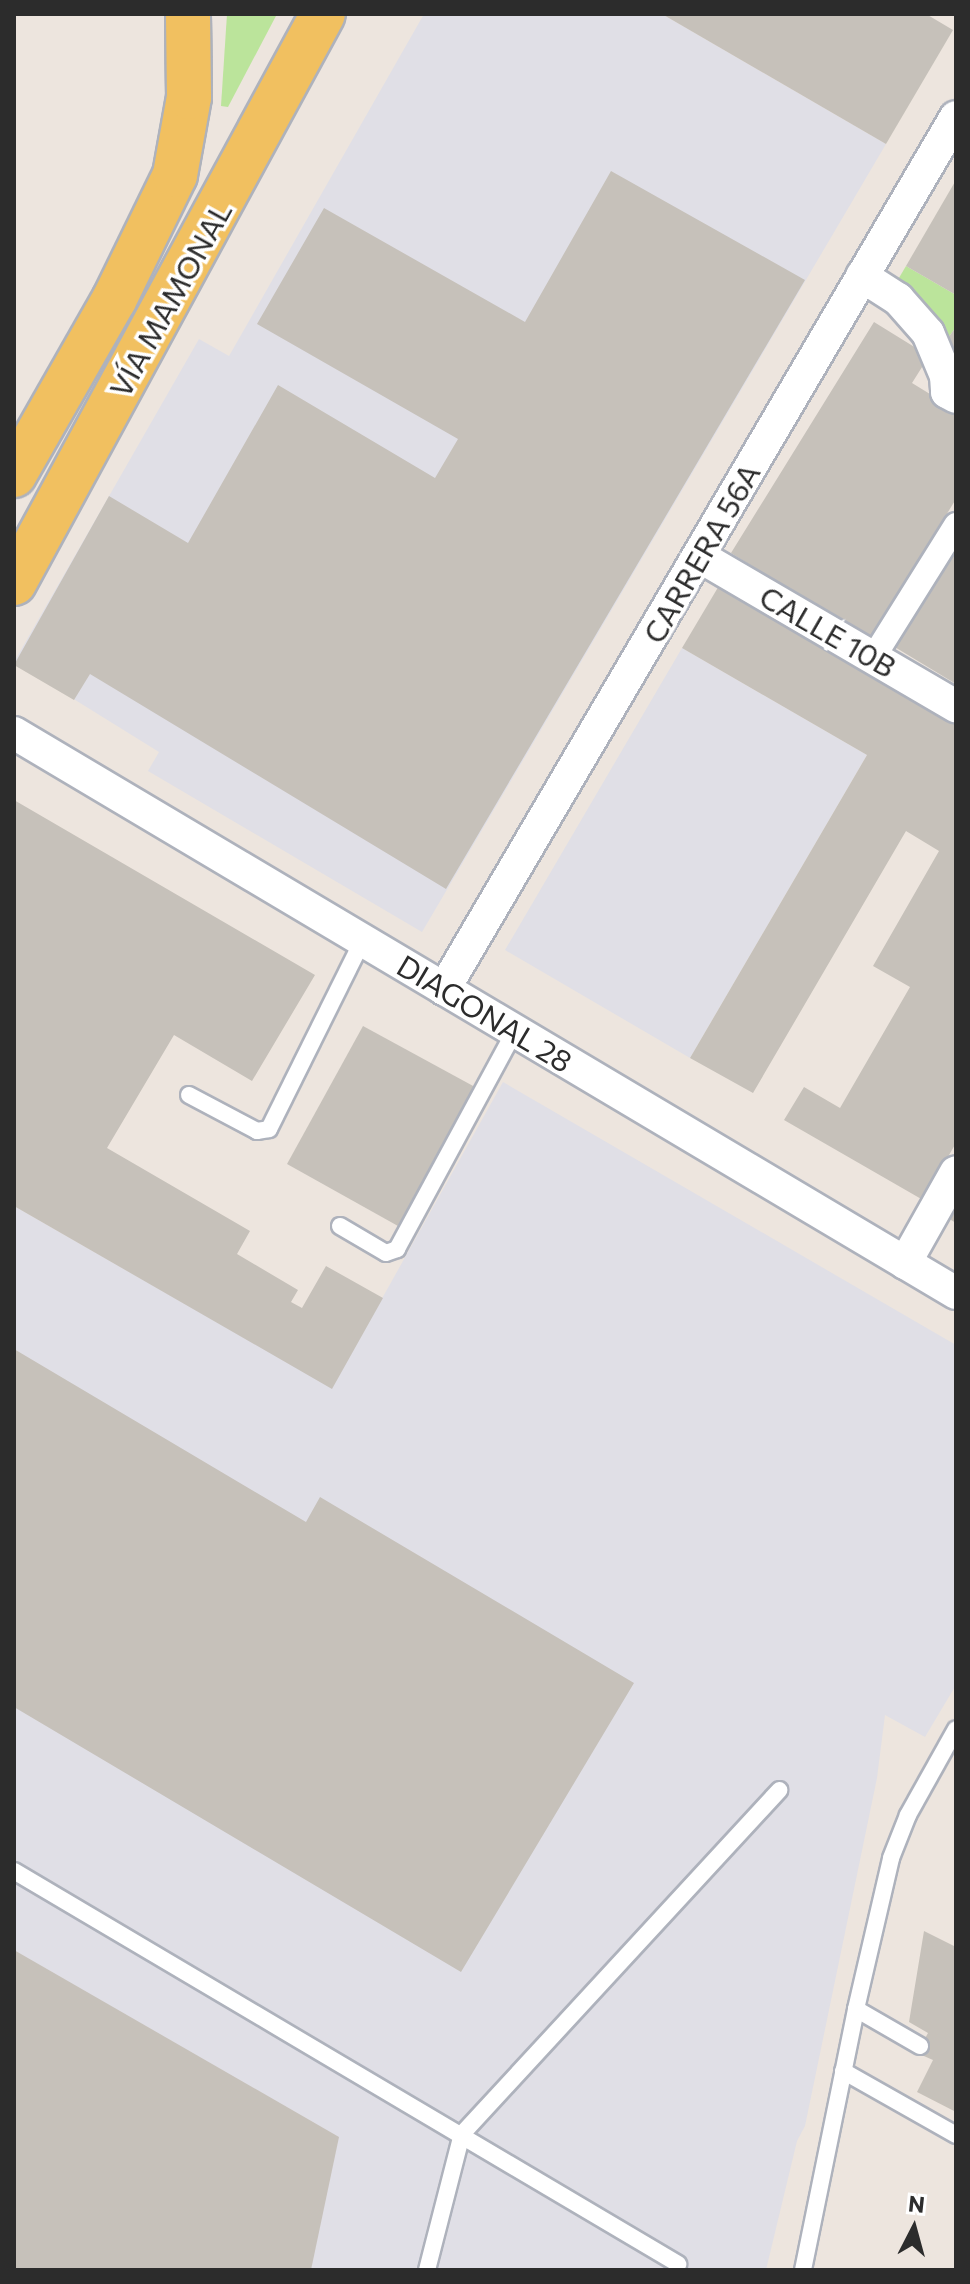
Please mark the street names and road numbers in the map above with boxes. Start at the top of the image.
street label: VÍA MAMONAL [101,195,239,403]
street label: CARRERA 56A [635,457,767,649]
street label: CALLE 10B [754,578,902,684]
street label: DIAGONAL 28 [391,947,579,1079]

